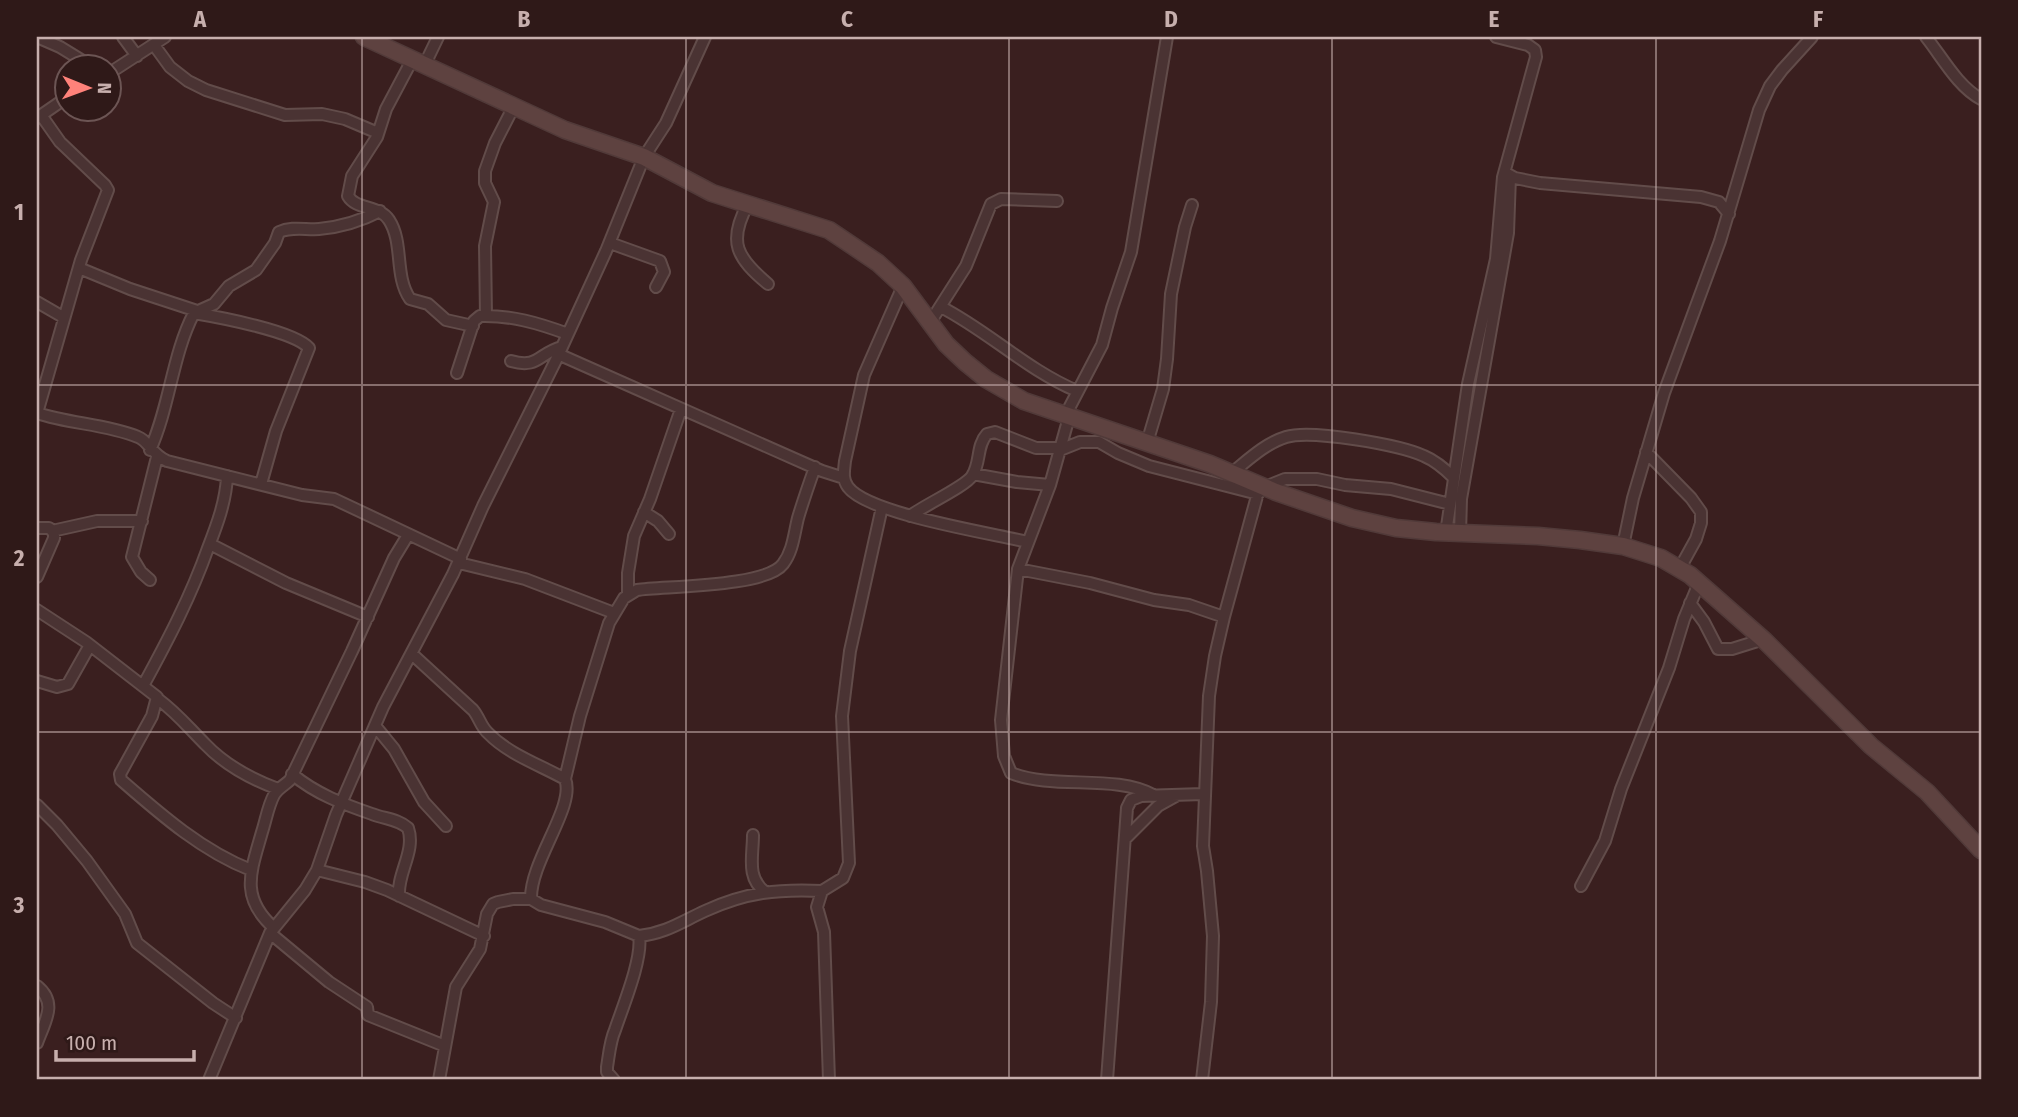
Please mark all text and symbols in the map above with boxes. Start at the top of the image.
text: A [193,5,207,33]
text: B [518,5,531,33]
text: C [841,5,853,33]
text: D [1164,5,1178,33]
text: E [1489,5,1500,33]
text: F [1813,5,1823,33]
north arrow [52,52,122,122]
text: N [93,82,116,94]
text: 1 [14,198,24,226]
text: 2 [13,544,25,572]
text: 3 [13,891,25,919]
scale bar [56,1019,194,1063]
text: 100 m [66,1030,117,1056]

